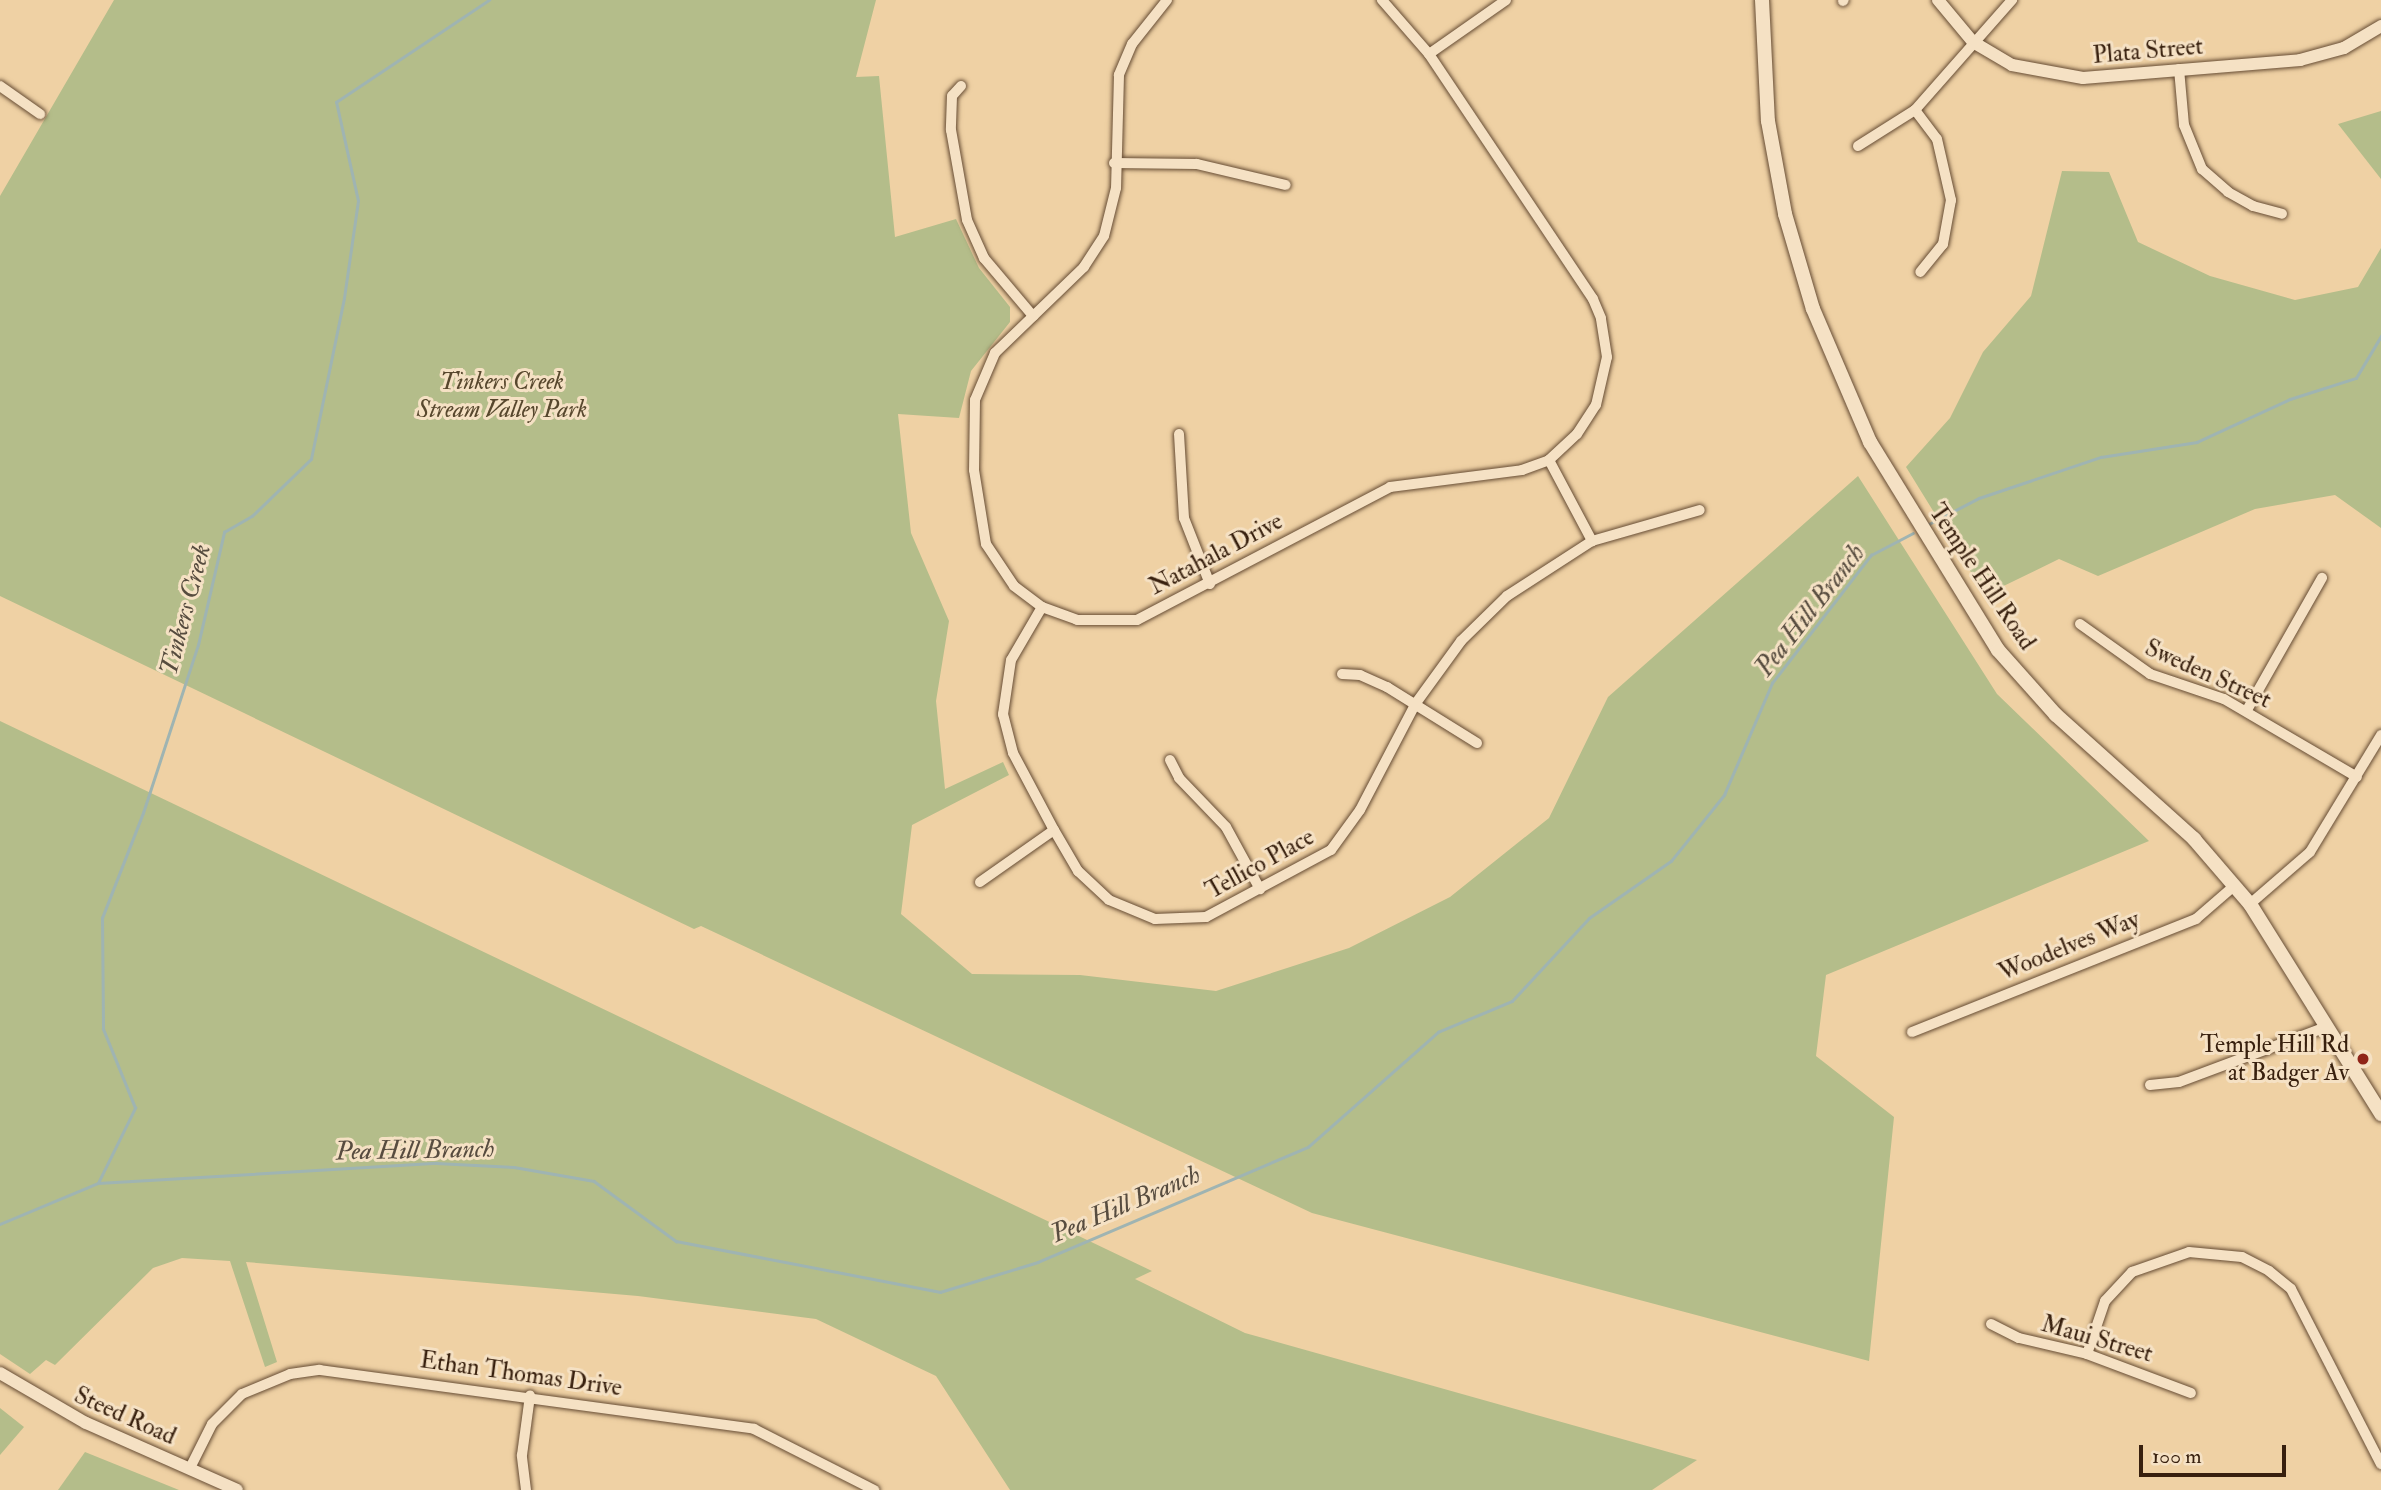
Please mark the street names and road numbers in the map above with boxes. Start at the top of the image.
street label: Plata Street [2092,32,2204,70]
street label: Temple Hill Road [1923,498,2041,656]
street label: Natahala Drive [1144,507,1288,601]
street label: Sweden Street [2141,633,2275,715]
street label: Tellico Place [1201,822,1319,906]
street label: Woodelves Way [1994,905,2144,987]
street label: Maui Street [2038,1309,2156,1369]
street label: Ethan Thomas Drive [418,1346,624,1402]
street label: Steed Road [70,1381,180,1451]

